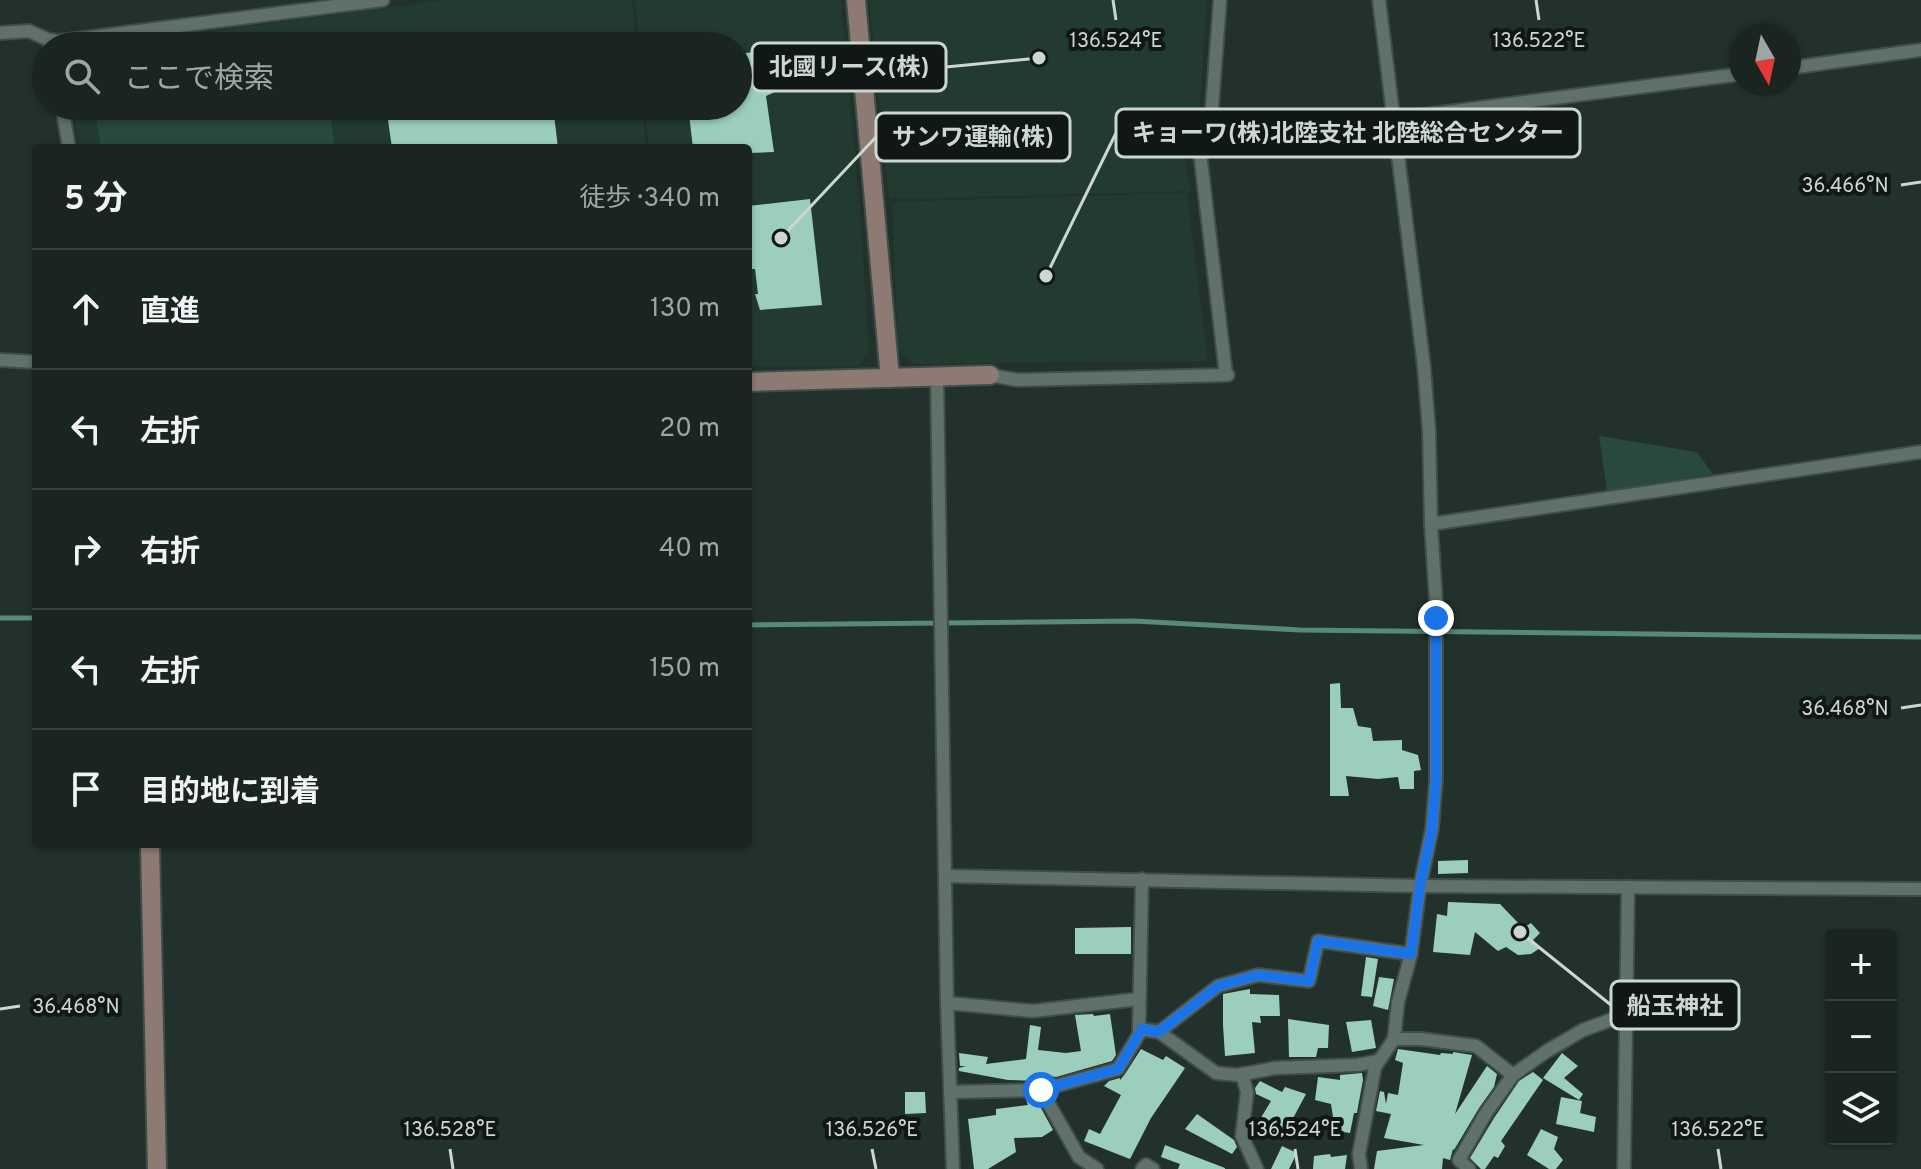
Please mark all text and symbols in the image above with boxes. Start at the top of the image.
north arrow [1729,24,1801,96]
text: 136.524°E [1070,29,1162,55]
text: 136.522°E [1493,29,1585,55]
search box [32,32,752,120]
callout: 北國リース(株) [752,43,946,91]
icon: search [60,54,104,98]
text: 北國リース(株) [769,54,929,84]
text: ここで検索 [124,62,274,99]
callout: キョーワ(株)北陸支社 北陸総合センター [1116,109,1580,157]
callout: サンワ運輸(株) [876,113,1070,161]
text: キョーワ(株)北陸支社 北陸総合センター [1132,120,1564,150]
text: サンワ運輸(株) [892,124,1054,154]
text: 36.466°N [1801,174,1889,200]
text: 5 分 [64,179,127,222]
text: 徒歩 · 340 m [579,183,720,216]
icon: ahead [64,287,108,331]
text: 130 m [650,293,720,326]
text: 直進 [140,295,200,332]
icon: left [64,407,108,451]
text: 20 m [659,413,720,446]
text: 左折 [140,415,200,452]
icon: right [64,527,108,571]
text: 40 m [659,533,720,566]
text: 右折 [140,535,200,572]
route end [1418,600,1454,636]
icon: left [64,647,108,691]
text: 150 m [649,653,720,686]
text: 左折 [140,655,200,692]
text: 36.468°N [1801,697,1889,723]
icon: arrive [64,767,108,811]
text: 目的地に到着 [140,775,320,812]
map controls [1825,929,1897,1145]
button: + [1825,929,1897,1001]
callout: 船玉神社 [1611,981,1739,1029]
text: 船玉神社 [1627,993,1723,1023]
text: 36.468°N [32,995,120,1021]
button: − [1825,1001,1897,1073]
route start [1023,1072,1059,1108]
button: layers [1825,1073,1897,1145]
text: 136.528°E [404,1118,496,1144]
text: 136.526°E [826,1118,918,1144]
text: 136.524°E [1249,1118,1341,1144]
text: 136.522°E [1672,1118,1764,1144]

